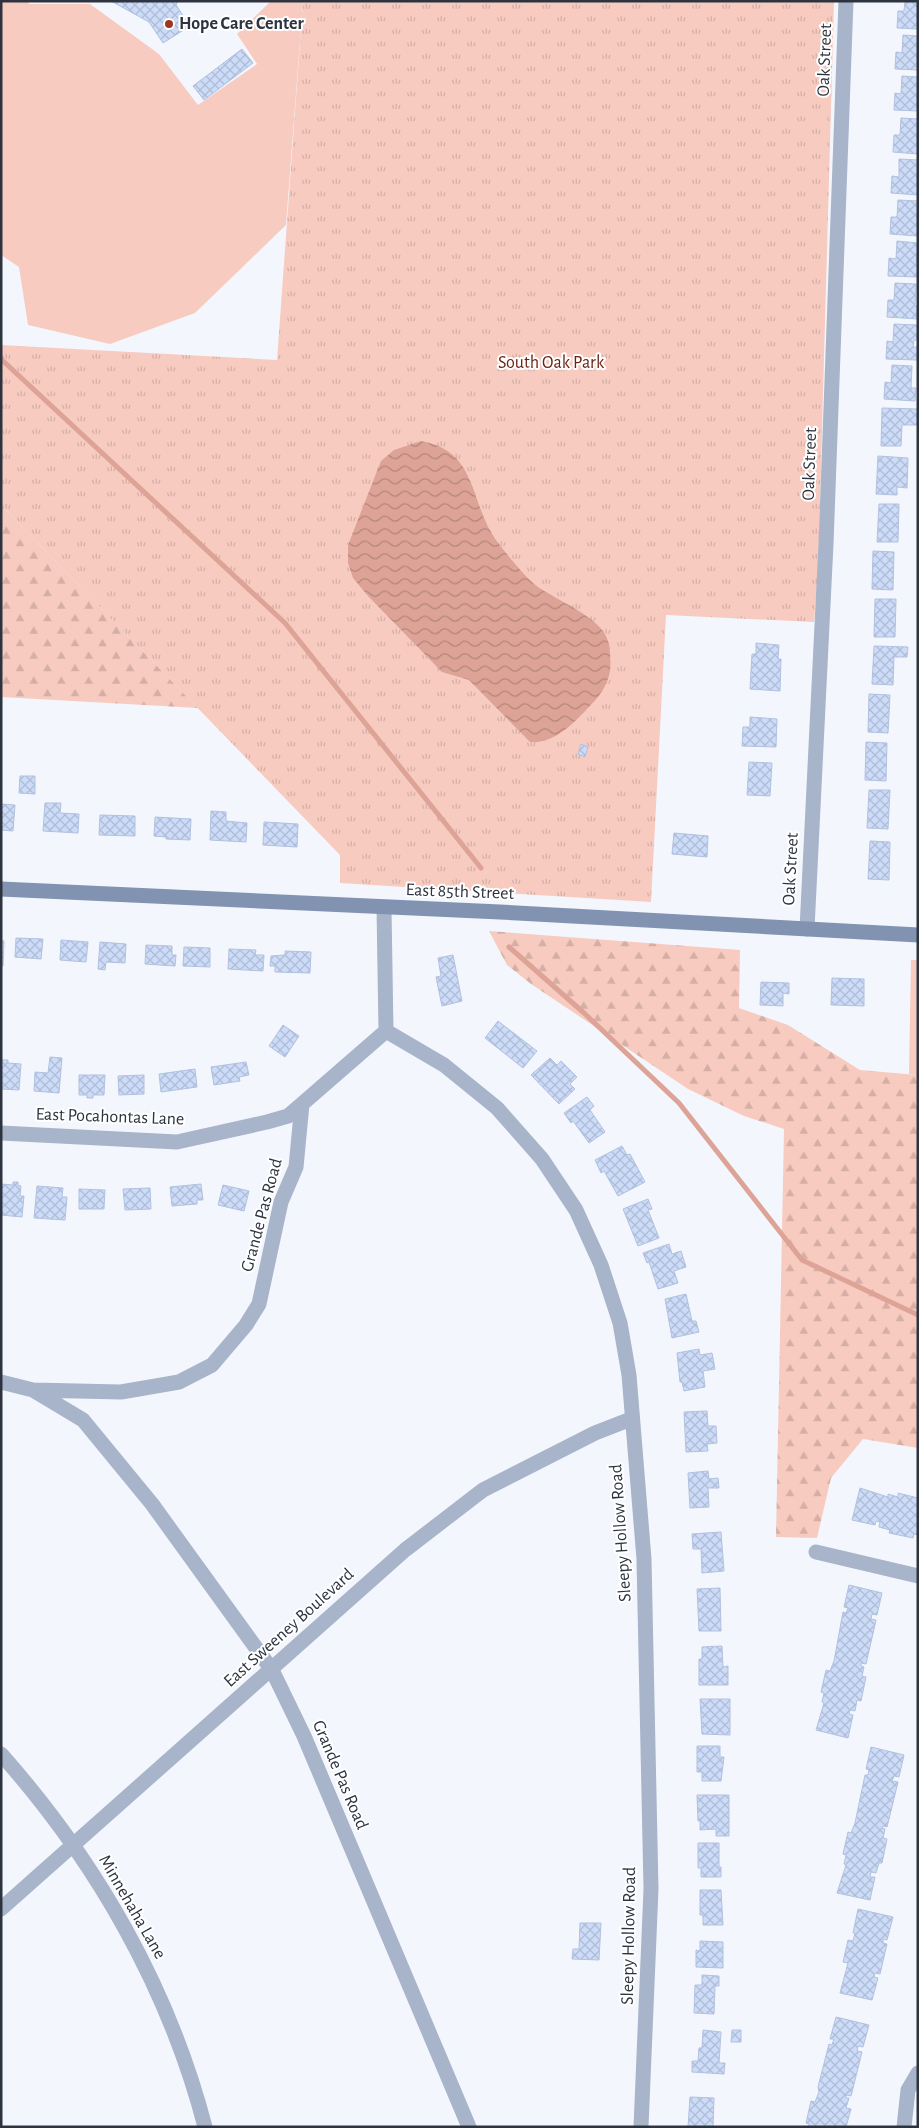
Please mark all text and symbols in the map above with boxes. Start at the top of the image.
place label: Hope Care Center [179,15,304,33]
marker: Hope Care Center [163,18,175,30]
street label: Oak Street [815,23,835,97]
park label: South Oak Park [498,354,605,372]
street label: Oak Street [800,427,820,501]
street label: Oak Street [780,832,802,906]
street label: East 85th Street [405,881,515,903]
street label: East Pocahontas Lane [35,1105,185,1129]
street label: Grande Pas Road [238,1156,286,1274]
street label: Sleepy Hollow Road [607,1463,635,1603]
street label: East Sweeney Boulevard [221,1565,357,1691]
street label: Grande Pas Road [309,1718,371,1832]
street label: Minnehaha Lane [95,1852,169,1962]
street label: Sleepy Hollow Road [619,1867,639,2005]

